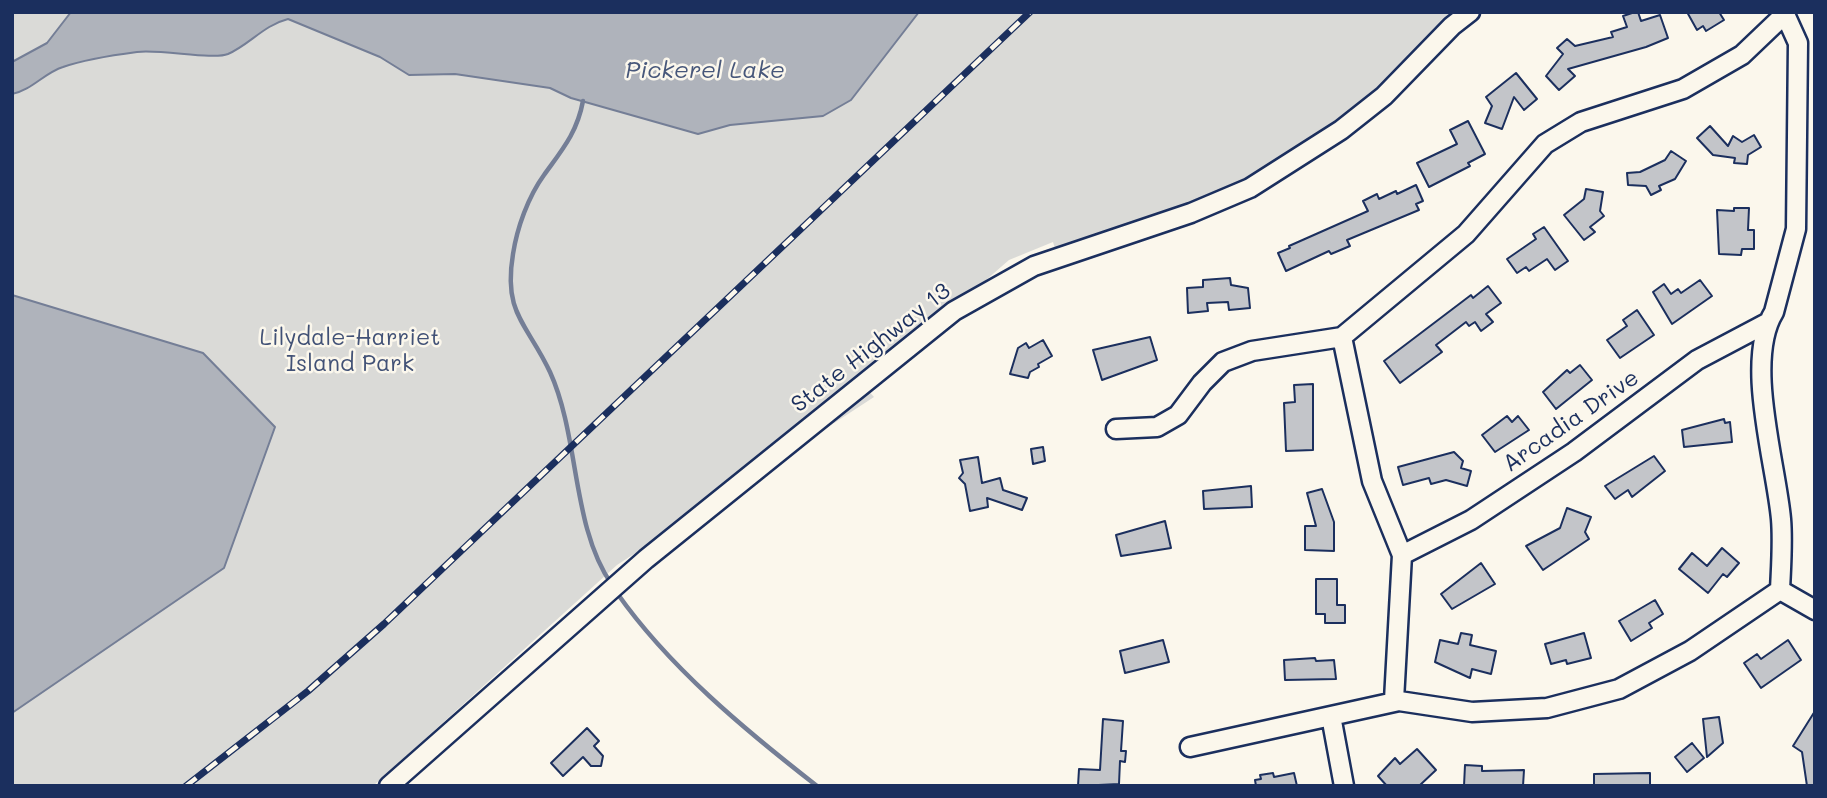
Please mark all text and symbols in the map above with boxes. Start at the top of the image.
water label: Pickerel Lake [625,57,785,85]
street label: State Highway 13 [786,277,956,419]
park label: Lilydale-Harriet Island Park [260,324,440,378]
street label: Arcadia Drive [1498,364,1644,478]

